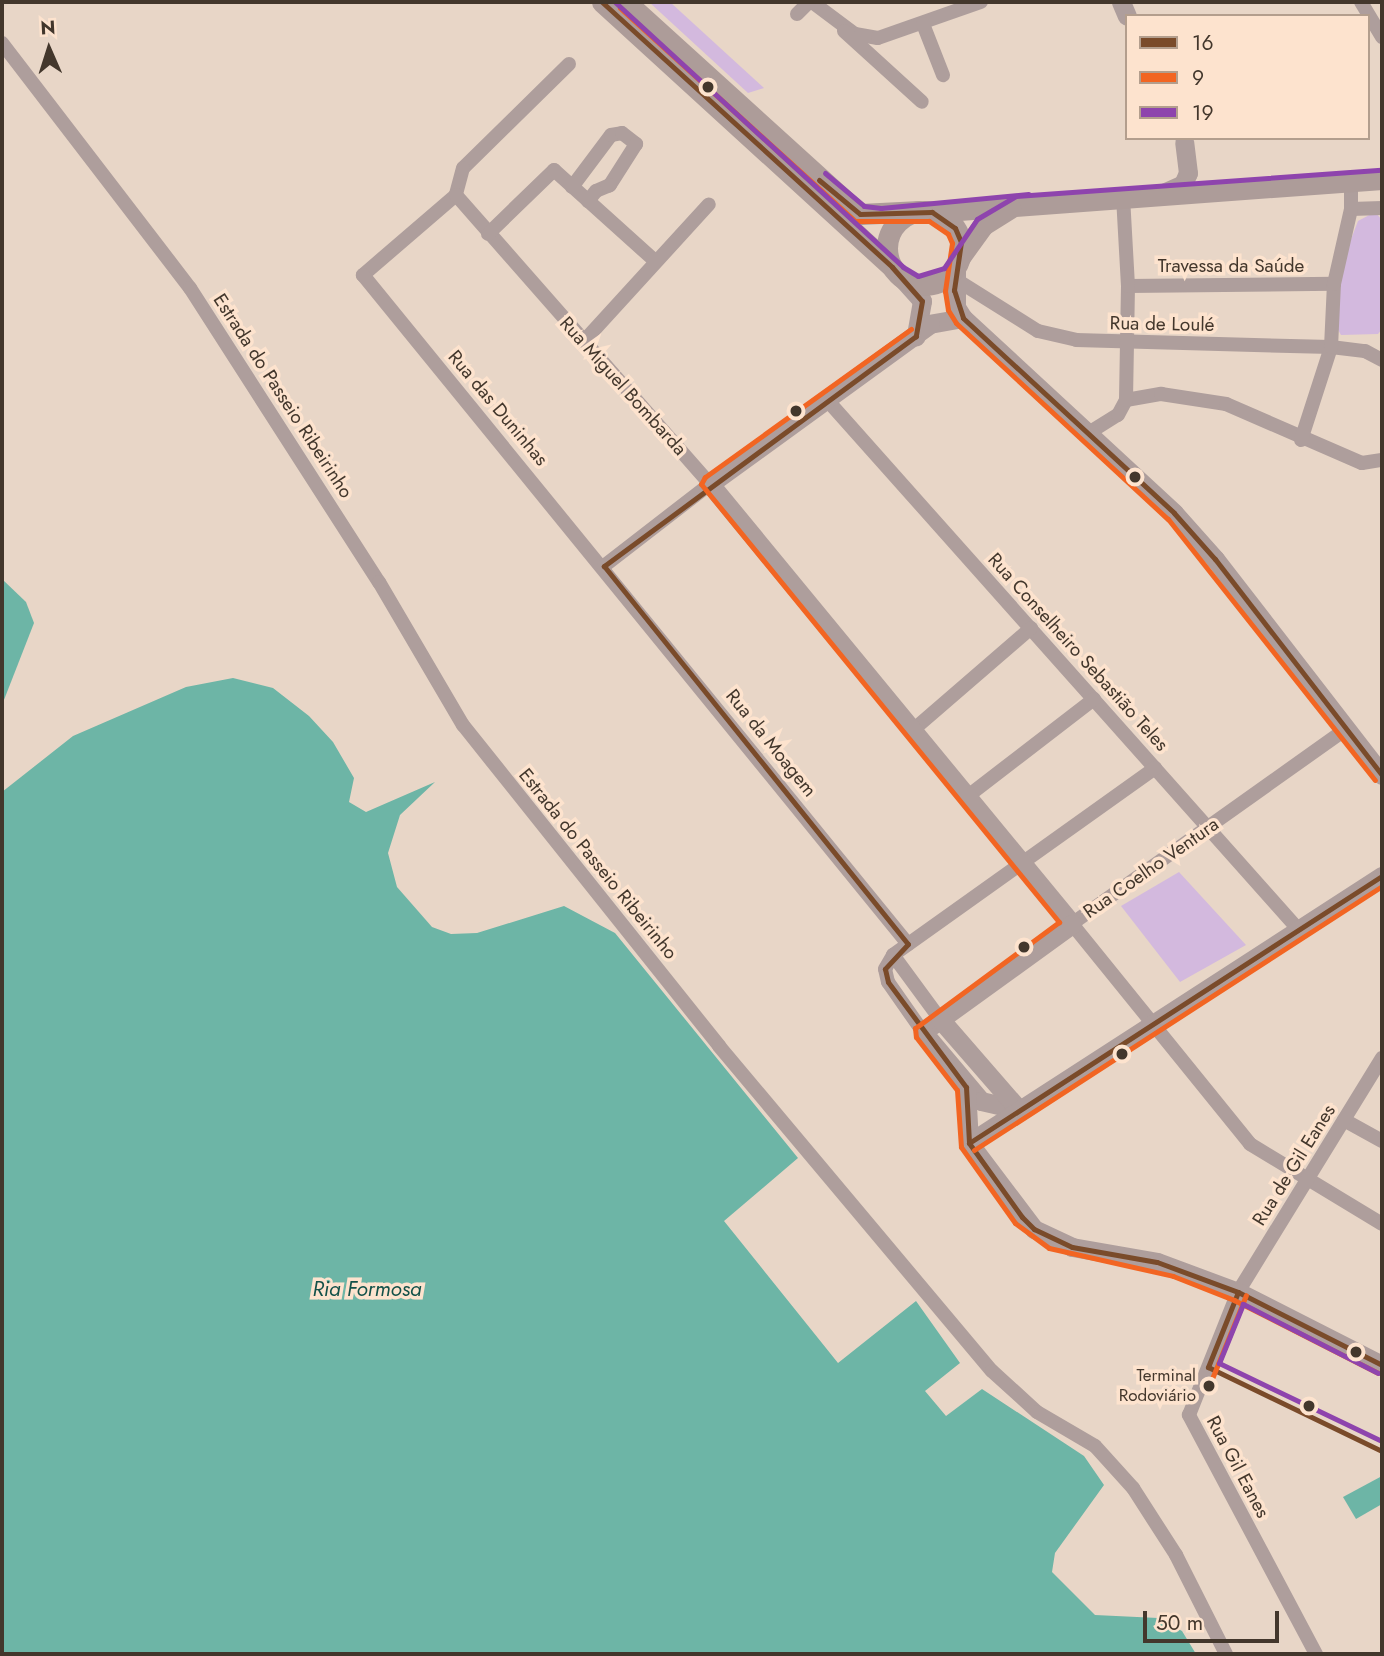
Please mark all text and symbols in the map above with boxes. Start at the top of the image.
north arrow [14,14,84,84]
text: N [40,14,56,41]
legend [1125,14,1370,140]
text: 16 [1192,28,1214,58]
text: 9 [1192,63,1204,93]
unlabelled marker [701,80,715,94]
text: 19 [1192,98,1214,128]
street label: Travessa da Saúde [1158,255,1304,277]
street label: Estrada do Passeio Ribeirinho [208,290,358,502]
street label: Rua Miguel Bombarda [555,312,691,460]
street label: Rua de Loulé [1109,312,1215,336]
street label: Rua das Duninhas [443,346,553,470]
unlabelled marker [789,404,803,418]
unlabelled marker [1128,470,1142,484]
street label: Rua Conselheiro Sebastião Teles [983,548,1173,756]
street label: Rua da Moagem [721,685,821,801]
street label: Estrada do Passeio Ribeirinho [514,764,682,964]
street label: Rua Coelho Ventura [1079,813,1223,923]
unlabelled marker [1017,940,1031,954]
unlabelled marker [1115,1047,1129,1061]
street label: Rua de Gil Eanes [1248,1100,1340,1230]
water label: Ria Formosa [312,1276,422,1302]
unlabelled marker [1349,1345,1363,1359]
place label: Terminal Rodoviário [1119,1366,1196,1406]
marker: Terminal Rodoviário [1202,1379,1216,1393]
unlabelled marker [1302,1399,1316,1413]
street label: Rua Gil Eanes [1202,1412,1274,1522]
scale bar [1146,1596,1282,1640]
text: 50 m [1156,1608,1203,1638]

